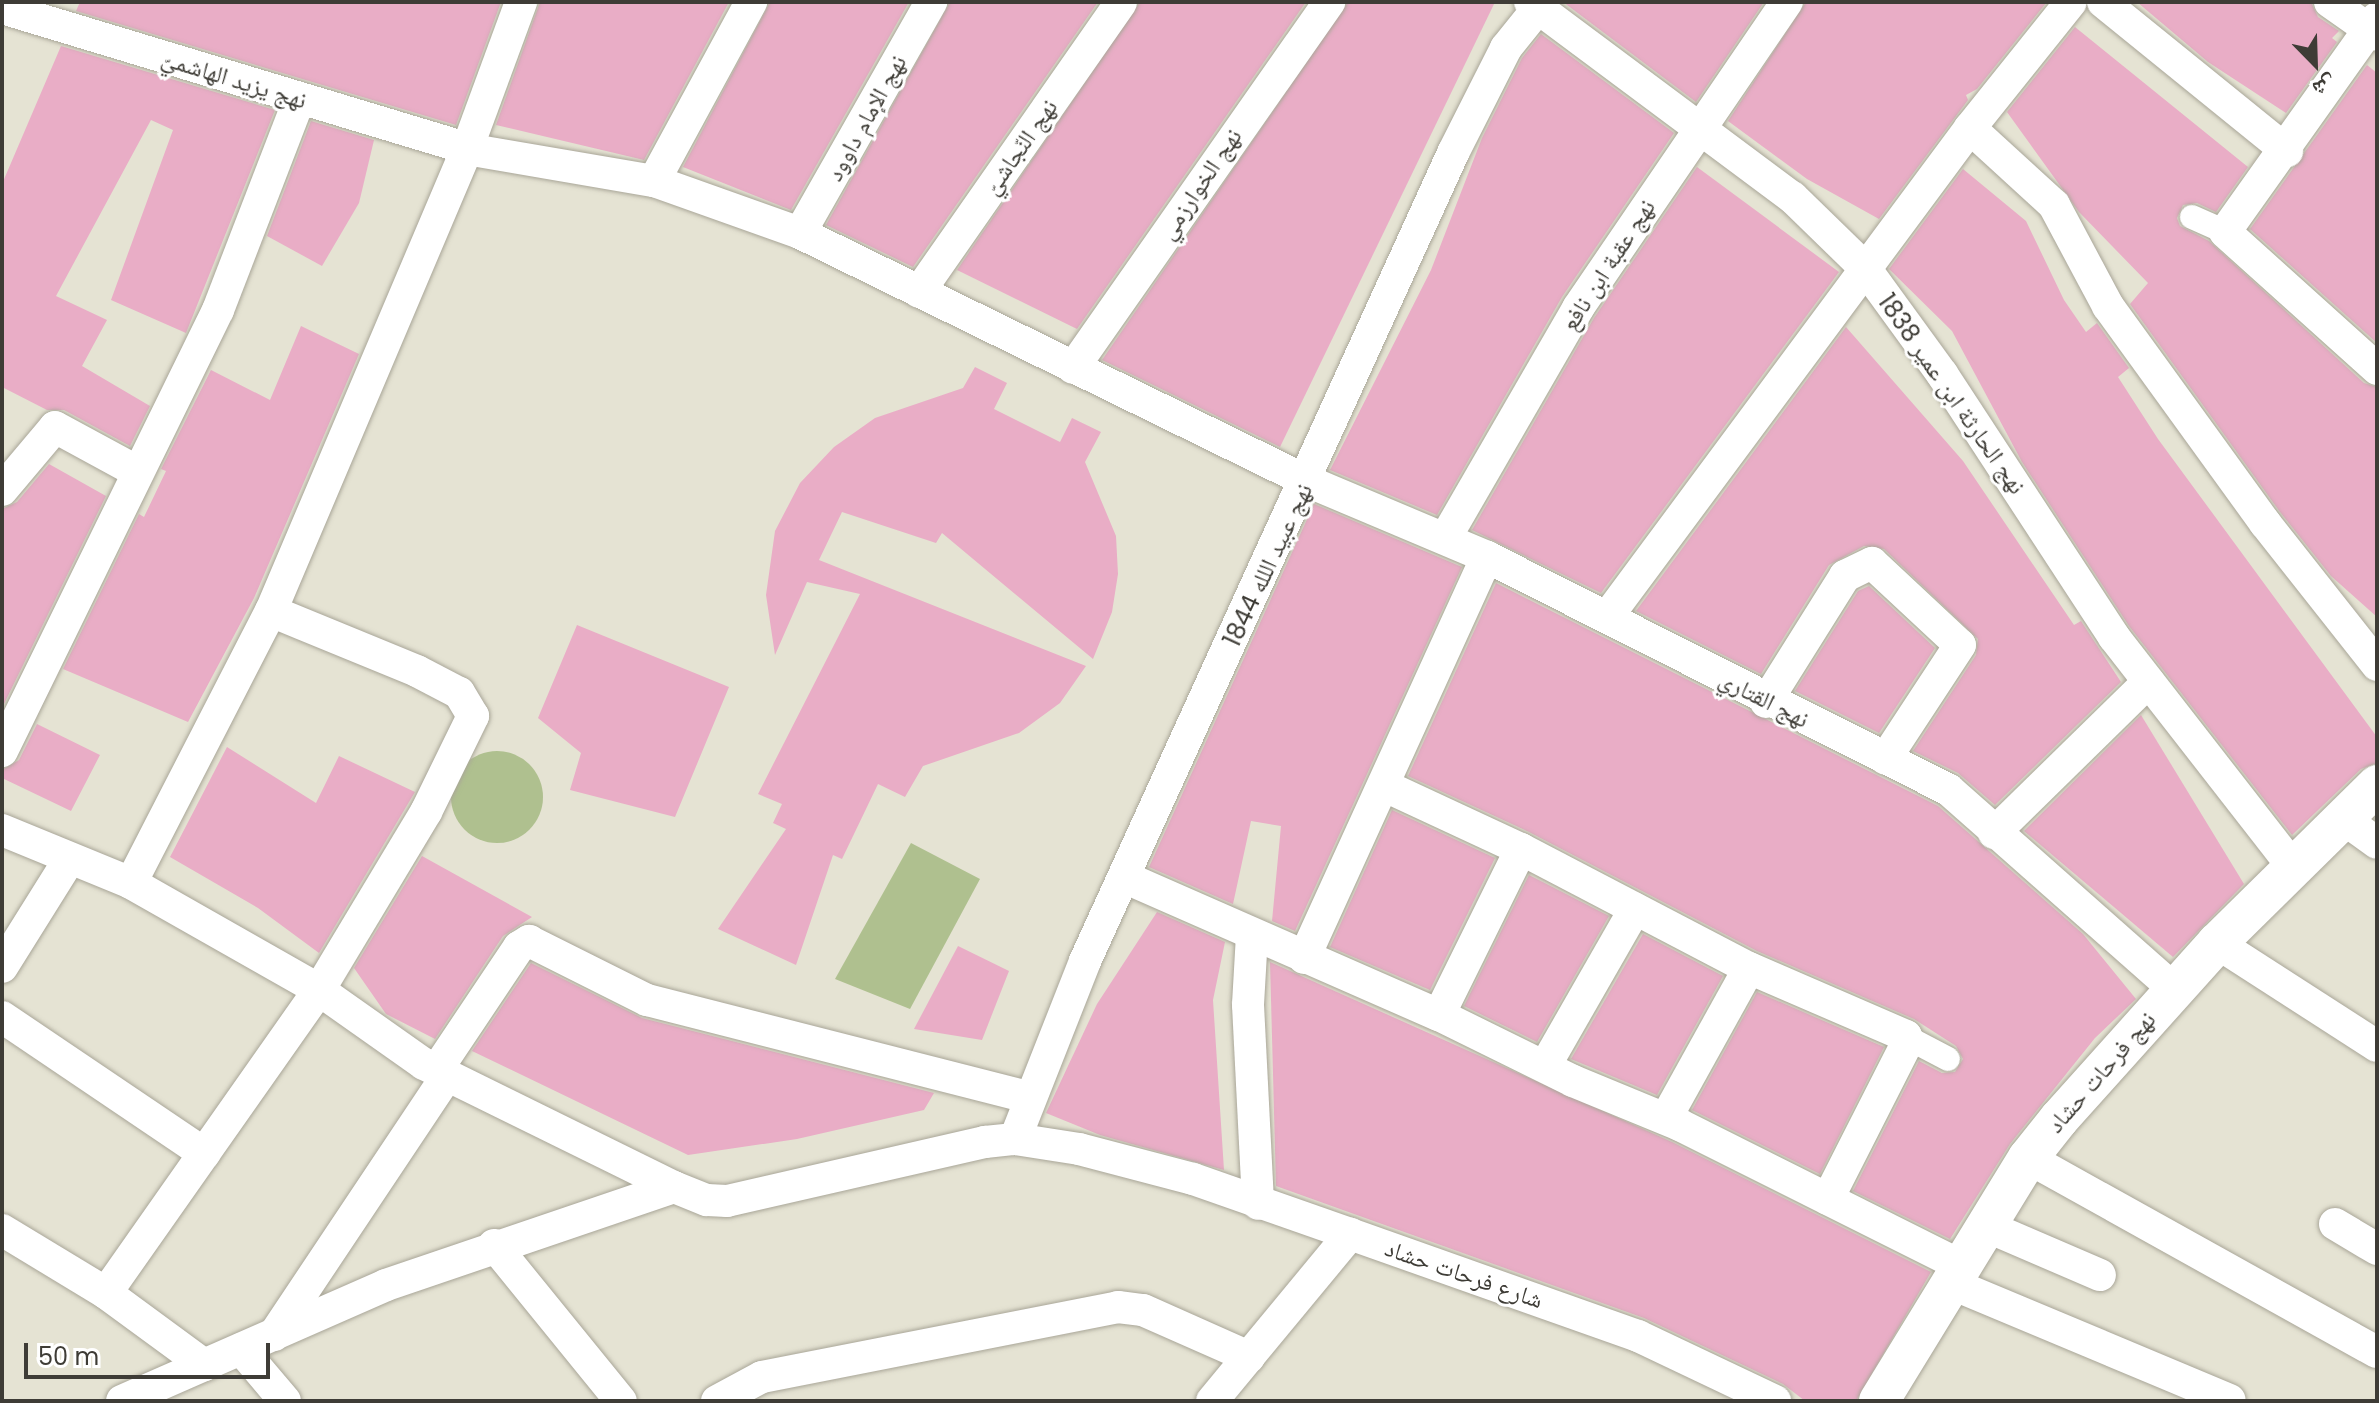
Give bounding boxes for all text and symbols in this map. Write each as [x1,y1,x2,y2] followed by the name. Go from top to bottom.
[2275,24,2355,104] north arrow
[158,43,310,115] street label: نهج يزيد الهاشميّ
[820,50,912,186] street label: نهج الإمام داوود
[2308,68,2341,105] text: ش
[977,94,1063,200] street label: نهج النّجاشيّ
[1152,123,1248,245] street label: نهج الخوارزمي
[1555,194,1661,336] street label: نهج عقبة ابن نافع
[1872,289,2032,499] street label: نهج الحارثة ابن عمير 1838
[1218,479,1318,651] street label: نهج عبيد اللله 1844
[1714,664,1814,734] street label: نهج القتاري
[2040,1005,2162,1139] street label: نهج فرحات حشاد
[1381,1233,1547,1315] street label: شارع فرحات حشاد
[28,1327,274,1377] scale bar
[38,1340,99,1373] text: 50 m

